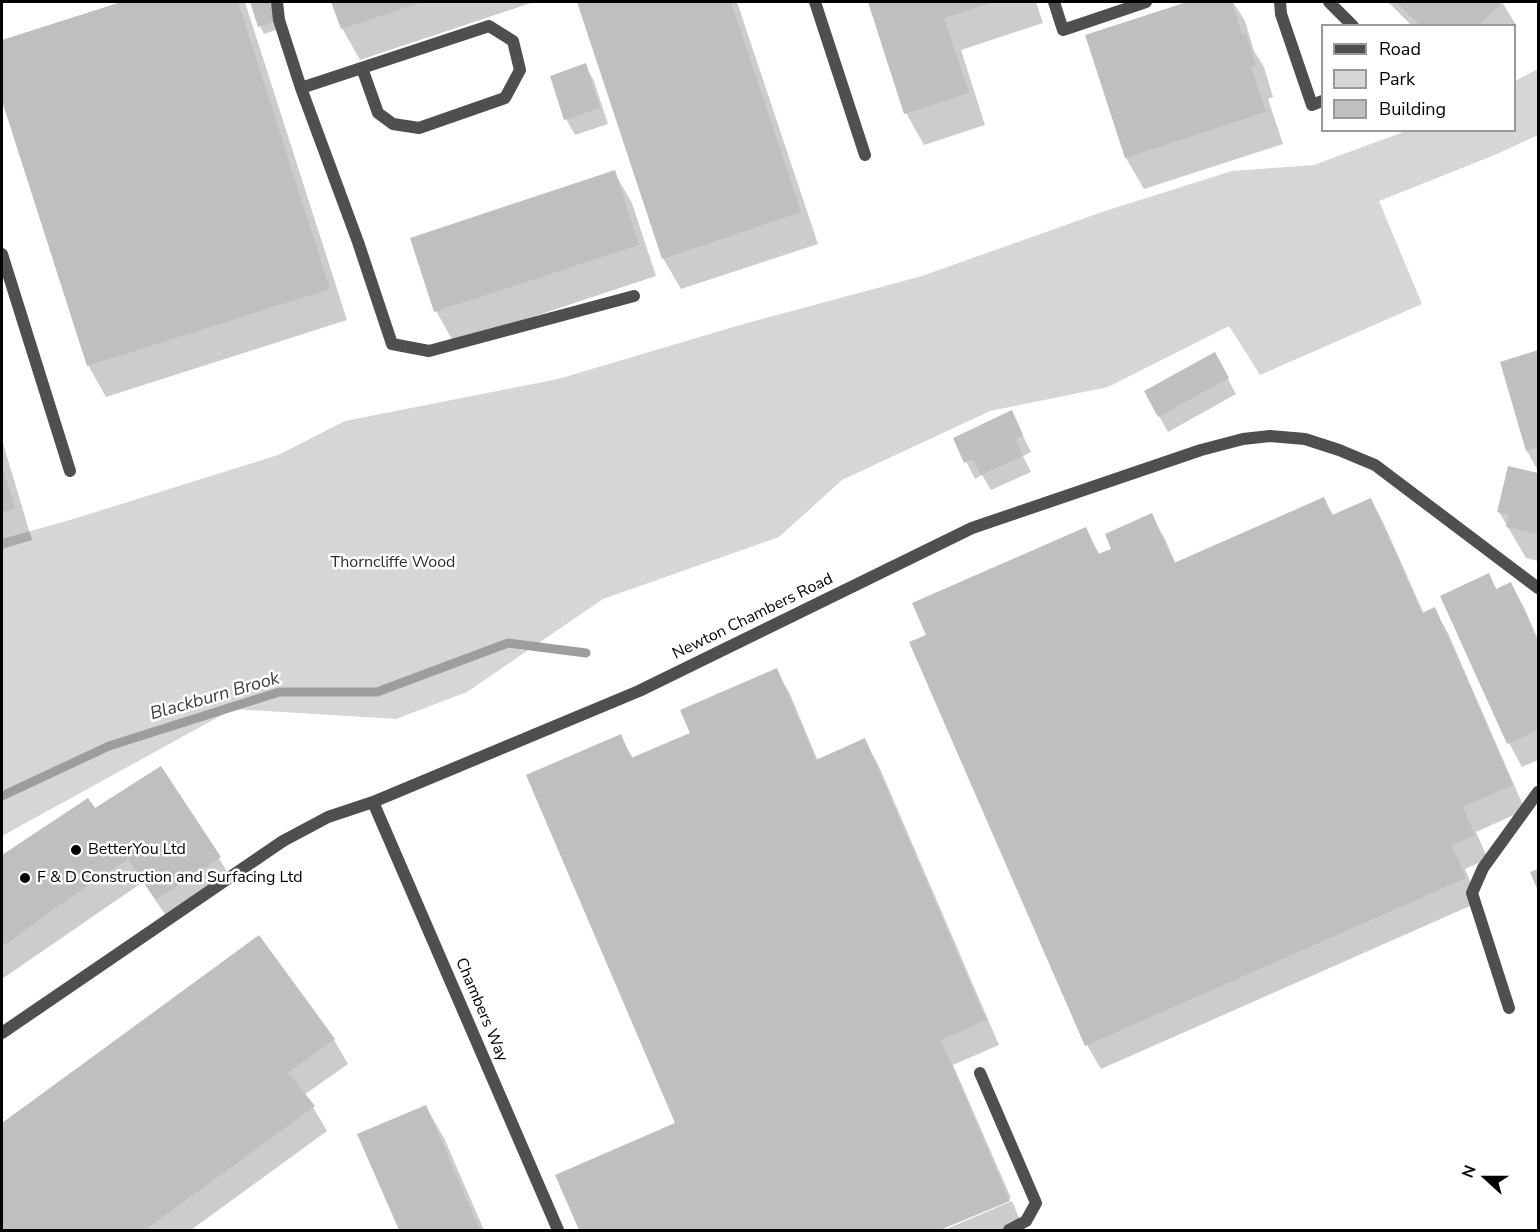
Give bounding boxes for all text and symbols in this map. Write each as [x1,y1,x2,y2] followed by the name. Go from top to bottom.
[1321,24,1516,132] legend
[1379,37,1421,61] text: Road
[1379,67,1415,91] text: Park
[1379,97,1446,121] text: Building
[331,553,455,573] park label: Thorncliffe Wood
[670,570,836,664] street label: Newton Chambers Road
[148,668,282,726] water label: Blackburn Brook
[88,840,186,860] place label: BetterYou Ltd
[69,843,83,857] marker: BetterYou Ltd
[37,868,303,888] place label: F & D Construction and Surfacing Ltd
[18,871,32,885] marker: F & D Construction and Surfacing Ltd
[451,955,511,1065] street label: Chambers Way
[1456,1148,1516,1208] north arrow
[1457,1162,1482,1181] text: N

